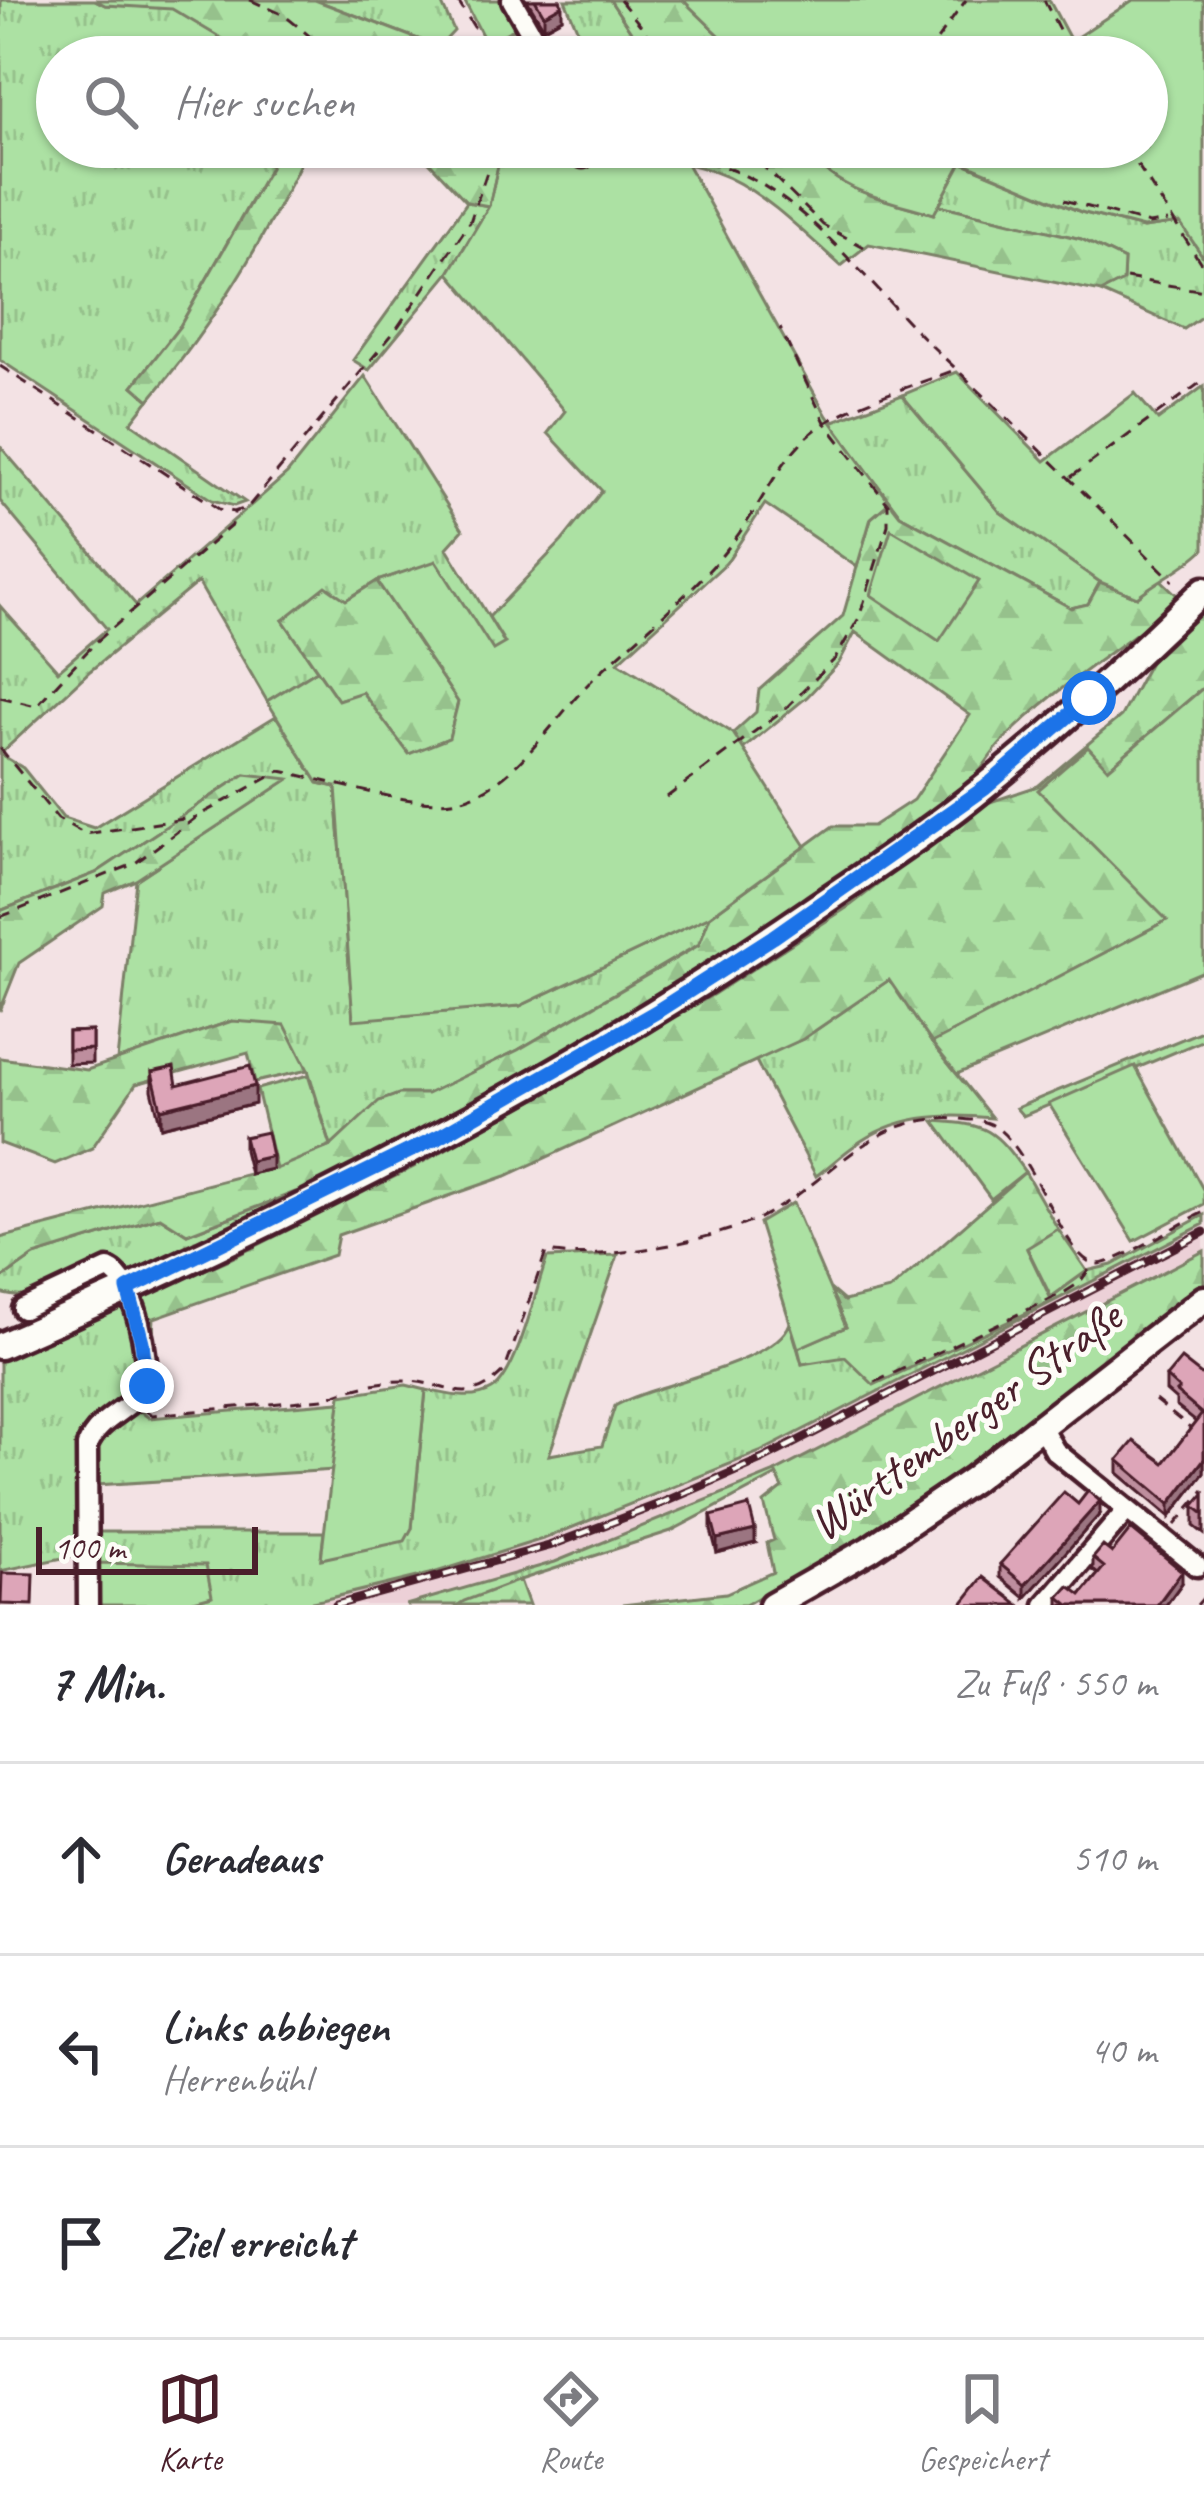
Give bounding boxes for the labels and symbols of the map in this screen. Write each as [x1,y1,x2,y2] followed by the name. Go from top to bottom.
[1062,671,1116,725] route start
[797,1285,1135,1553] street label: Württemberger Straße
[120,1359,174,1413] route end
[36,1521,258,1574] scale bar

